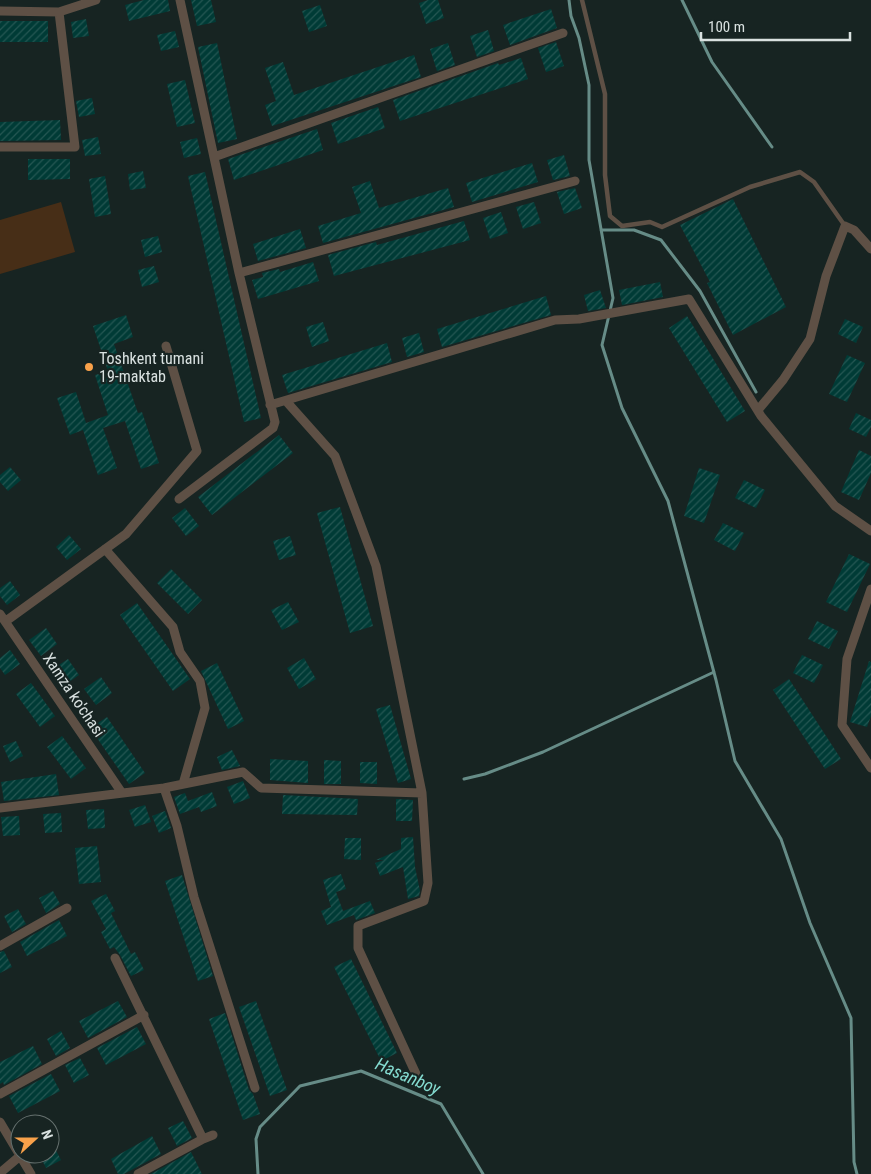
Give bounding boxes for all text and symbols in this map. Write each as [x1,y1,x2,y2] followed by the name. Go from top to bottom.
[701,10,850,42] scale bar
[708,18,745,36] text: 100 m
[99,349,204,386] place label: Toshkent tumani 19-maktab
[83,361,95,373] marker: Toshkent tumani 19-maktab
[39,649,109,741] street label: Xamza ko'chasi
[372,1053,444,1099] water label: Hasanboy
[10,1114,60,1164] north arrow
[38,1127,56,1141] text: N

